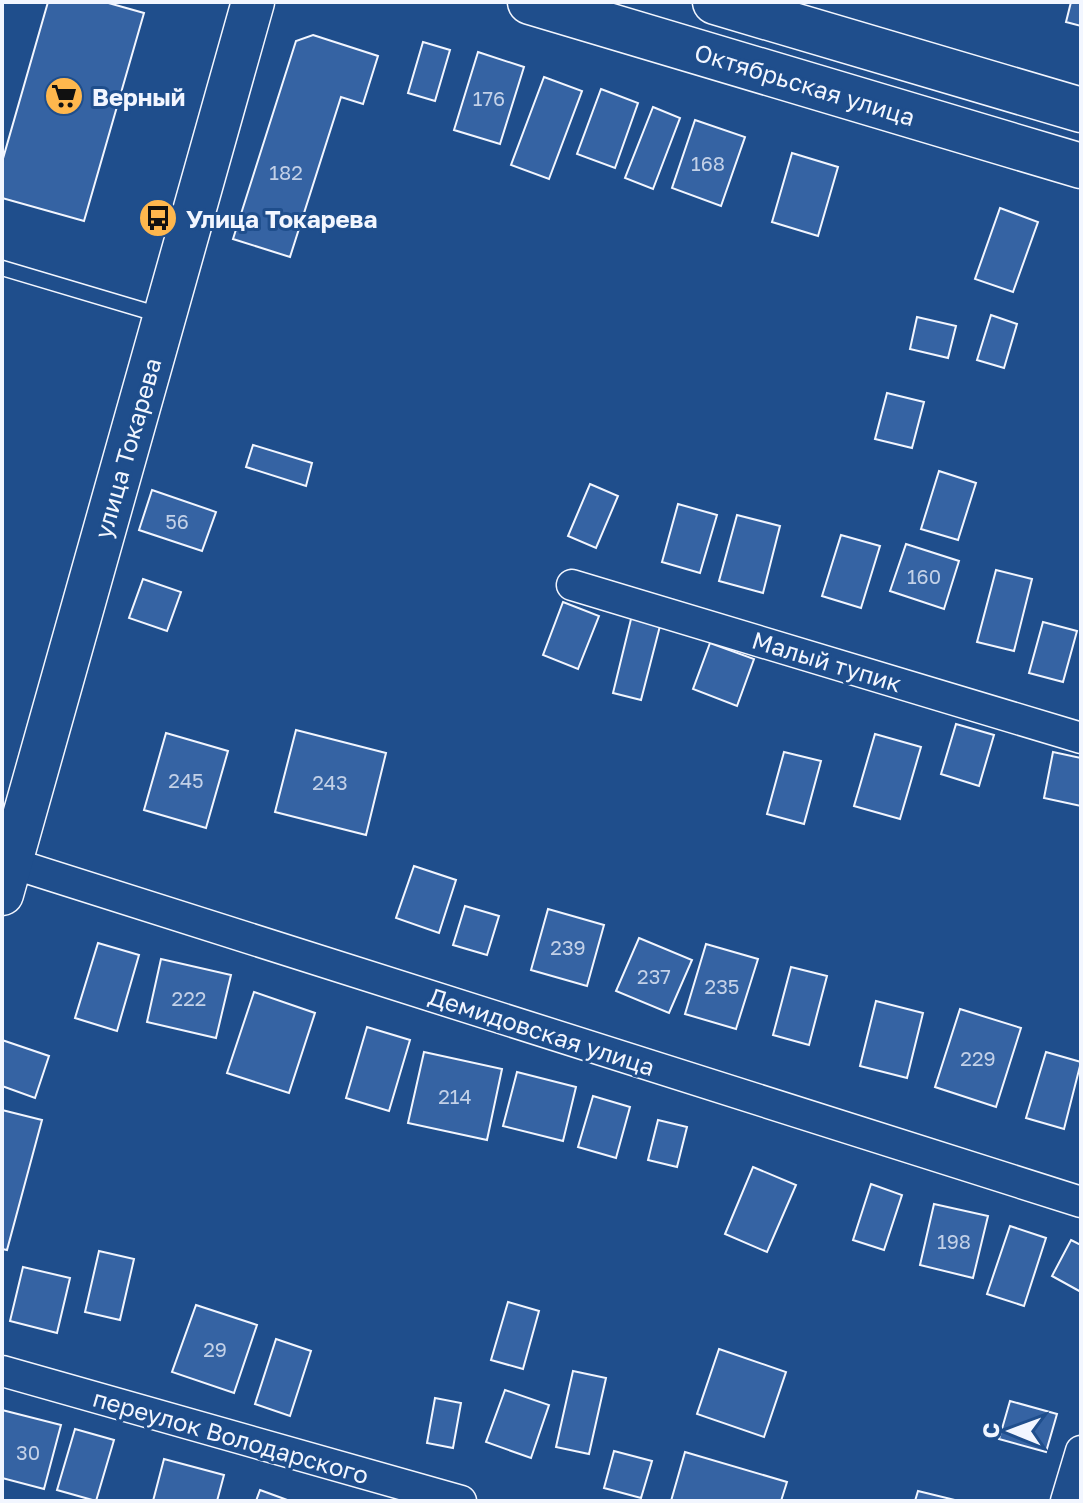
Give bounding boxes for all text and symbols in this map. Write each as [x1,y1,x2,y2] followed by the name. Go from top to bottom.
[691,37,919,131] street label: Октябрьская улица
[43,75,85,117] supermarket icon: Верный
[92,82,185,111] place label: Верный
[473,86,505,110] house number: 176
[691,151,725,175] house number: 168
[269,160,303,184] house number: 182
[137,197,179,239] bus stop icon: Улица Токарева
[186,204,378,233] place label: Улица Токарева
[87,354,167,542] street label: улица Токарева
[165,509,189,533] house number: 56
[907,564,941,588] house number: 160
[749,624,906,698] street label: Малый тупик
[168,768,204,792] house number: 245
[312,770,348,794] house number: 243
[550,935,586,959] house number: 239
[637,964,671,988] house number: 237
[705,974,739,998] house number: 235
[425,981,659,1081] street label: Демидовская улица
[172,986,206,1010] house number: 222
[960,1046,996,1070] house number: 229
[438,1084,472,1108] house number: 214
[937,1229,971,1253] house number: 198
[203,1337,227,1361] house number: 29
[90,1383,372,1489] street label: переулок Володарского
[971,1391,1051,1471] north arrow
[977,1423,1004,1439] text: С
[16,1440,40,1464] house number: 30

